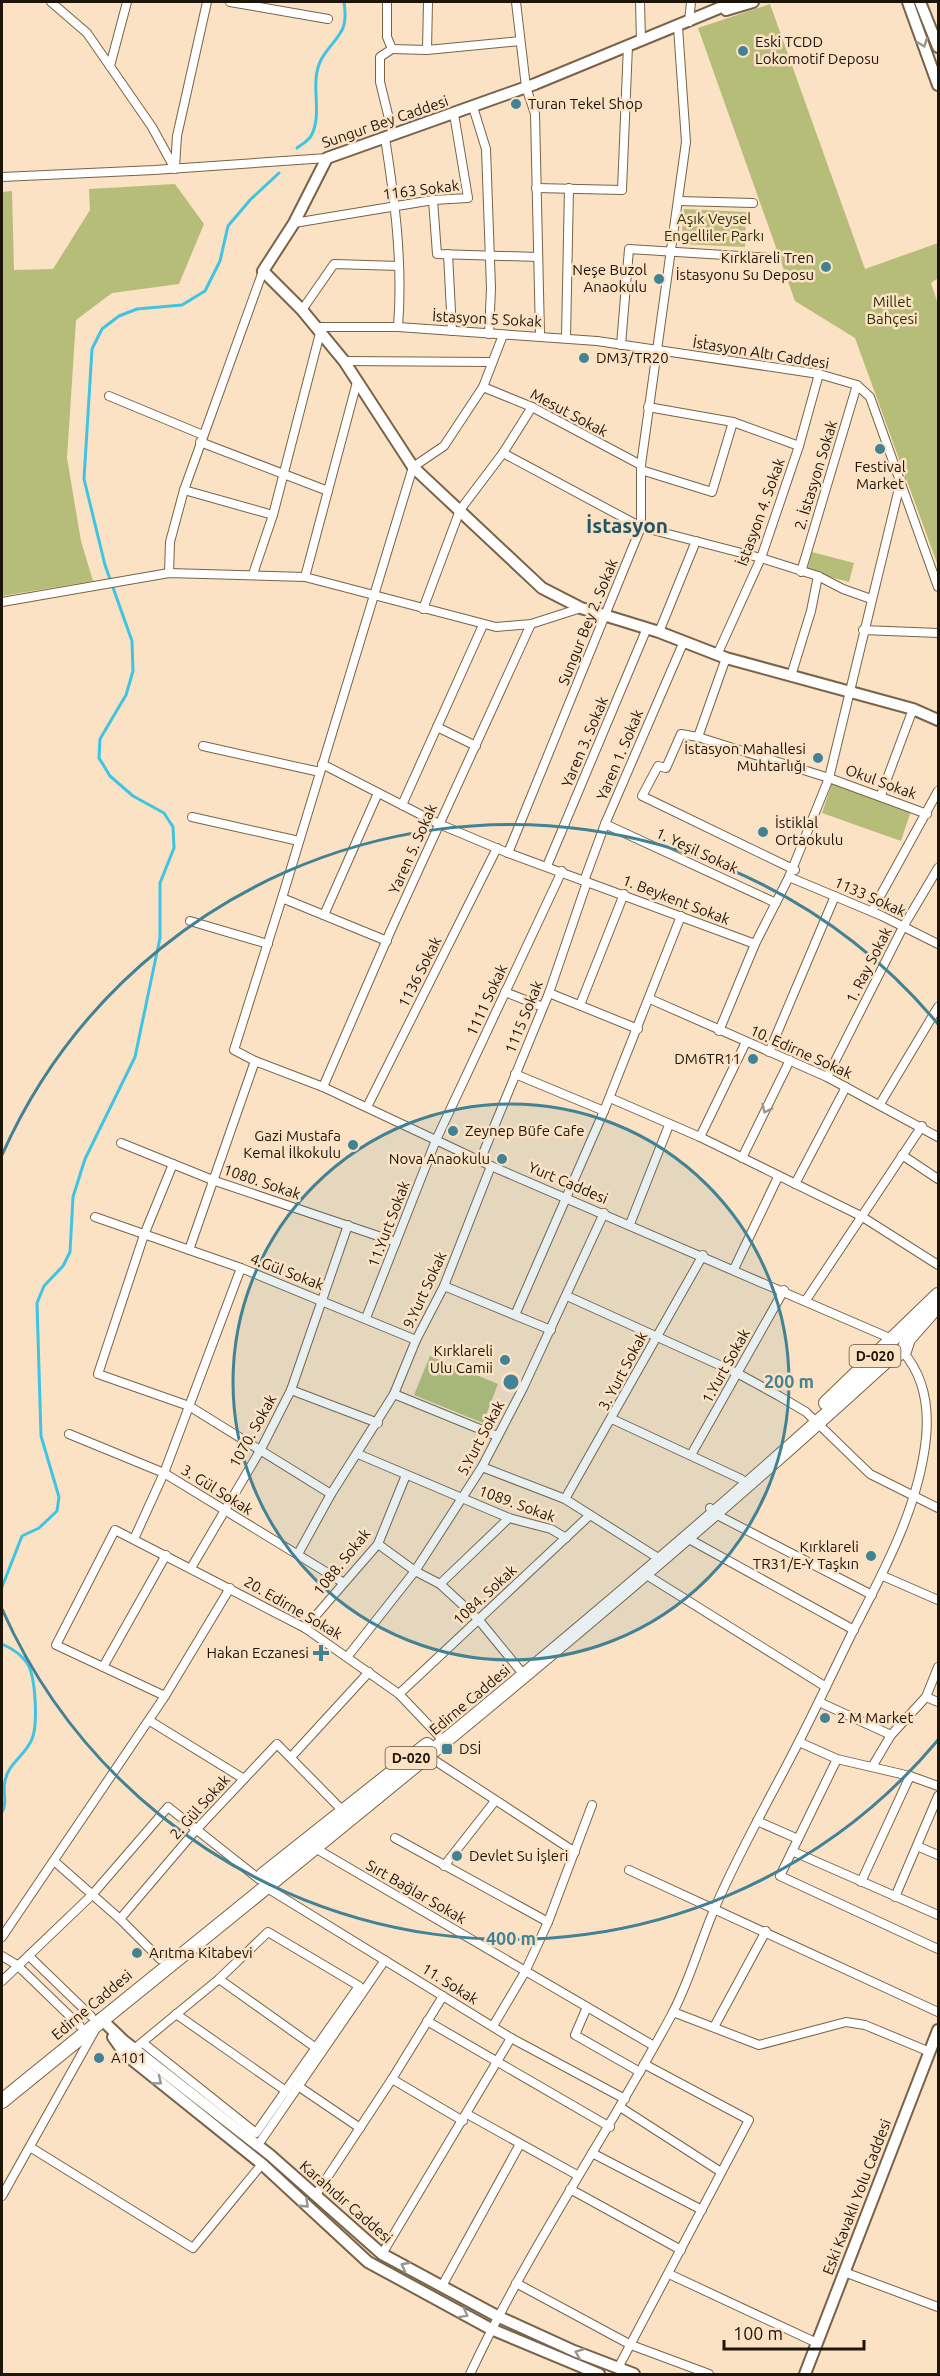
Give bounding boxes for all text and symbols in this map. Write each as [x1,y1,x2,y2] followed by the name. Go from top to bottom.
[755,33,879,67] place label: Eski TCDD Lokomotif Deposu
[916,37,928,48] one-way arrow
[736,44,750,58] marker: Eski TCDD Lokomotif Deposu
[319,92,450,151] street label: Sungur Bey Caddesi
[528,95,643,112] place label: Turan Tekel Shop
[509,97,523,111] marker: Turan Tekel Shop
[382,176,460,203] street label: 1163 Sokak
[664,210,764,244] park label: Aşık Veysel Engelliler Parkı
[676,249,814,283] place label: Kırklareli Tren İstasyonu Su Deposu
[819,260,833,274] marker: Kırklareli Tren İstasyonu Su Deposu
[572,261,647,295] place label: Neşe Buzol Anaokulu
[652,272,666,286] marker: Neşe Buzol Anaokulu
[866,293,918,327] park label: Millet Bahçesi
[432,307,543,330] street label: İstasyon 5 Sokak
[692,333,831,372] street label: İstasyon Altı Caddesi
[596,349,669,366] place label: DM3/TR20
[577,351,591,365] marker: DM3/TR20
[528,385,611,440] street label: Mesut Sokak
[791,418,840,532] street label: 2. İstasyon Sokak
[873,442,887,456] marker: Festival Market
[733,455,788,568] street label: İstasyon 4. Sokak
[854,458,906,492] place label: Festival Market
[586,513,668,537] district label: İstasyon
[554,556,621,688] street label: Sungur Bey 2. Sokak
[558,694,611,790] street label: Yaren 3. Sokak
[593,707,646,803] street label: Yaren 1. Sokak
[684,740,806,774] place label: İstasyon Mahallesi Muhtarlığı
[811,751,825,765] marker: İstasyon Mahallesi Muhtarlığı
[843,761,920,802] street label: Okul Sokak
[385,801,440,897] street label: Yaren 5. Sokak
[775,814,843,848] place label: İstiklal Ortaokulu
[653,824,741,877] street label: 1. Yeşil Sokak
[756,825,770,839] marker: İstiklal Ortaokulu
[620,871,733,928] street label: 1. Beykent Sokak
[832,873,909,920] street label: 1133 Sokak
[842,924,895,1005] street label: 1. Ray Sokak
[395,933,445,1010] street label: 1136 Sokak
[463,961,511,1038] street label: 1111 Sokak
[501,978,546,1056] street label: 1115 Sokak
[747,1021,855,1082] street label: 10. Edirne Sokak
[674,1050,741,1067] place label: DM6TR11
[746,1052,760,1066] marker: DM6TR11
[761,1103,773,1114] one-way arrow
[465,1122,584,1139] place label: Zeynep Büfe Cafe
[446,1124,460,1138] marker: Zeynep Büfe Cafe
[243,1127,341,1161] place label: Gazi Mustafa Kemal İlkokulu
[346,1138,360,1152] marker: Gazi Mustafa Kemal İlkokulu
[389,1150,490,1167] place label: Nova Anaokulu
[495,1152,509,1166] marker: Nova Anaokulu
[526,1158,611,1207] street label: Yurt Caddesi
[221,1160,303,1203] street label: 1080. Sokak
[364,1178,413,1269] street label: 11.Yurt Sokak
[399,1248,450,1331] street label: 9.Yurt Sokak
[248,1250,327,1293] street label: 4.Gül Sokak
[698,1325,753,1406] street label: 1.Yurt Sokak
[595,1328,651,1413] street label: 3. Yurt Sokak
[430,1342,493,1376] place label: Kırklareli Ulu Camii
[850,1345,900,1367] road number: D-020
[498,1353,512,1367] marker: Kırklareli Ulu Camii
[764,1371,814,1391] text: 200 m
[501,1372,521,1392] centre of rings
[226,1391,280,1470] street label: 1070. Sokak
[454,1397,508,1478] street label: 5.Yurt Sokak
[178,1461,256,1518] street label: 3. Gül Sokak
[476,1482,558,1525] street label: 1089. Sokak
[310,1525,374,1598] street label: 1088. Sokak
[753,1538,859,1572] place label: Kırklareli TR31/E-Y Taşkın
[864,1549,878,1563] marker: Kırklareli TR31/E-Y Taşkın
[449,1561,520,1628] street label: 1084. Sokak
[241,1573,346,1643] street label: 20. Edirne Sokak
[207,1644,309,1661] place label: Hakan Eczanesi
[314,1646,328,1660] marker: Hakan Eczanesi
[426,1661,513,1738] street label: Edirne Caddesi
[837,1709,913,1726] place label: 2 M Market
[818,1711,832,1725] marker: 2 M Market
[459,1740,481,1757] place label: DSİ
[440,1742,454,1756] marker: DSİ
[386,1747,436,1769] road number: D-020
[166,1771,233,1842] street label: 2. Gül Sokak
[469,1847,568,1864] place label: Devlet Su İşleri
[450,1849,464,1863] marker: Devlet Su İşleri
[363,1856,470,1927] street label: Sırt Bağlar Sokak
[486,1928,536,1948] text: 400 m
[149,1944,253,1961] place label: Arıtma Kitabevi
[130,1946,144,1960] marker: Arıtma Kitabevi
[419,1960,482,2008] street label: 11. Sokak
[48,1966,135,2043] street label: Edirne Caddesi
[111,2049,146,2066] place label: A101
[92,2051,106,2065] marker: A101
[151,2074,162,2085] one-way arrow
[819,2116,894,2277] street label: Eski Kavaklı Yolu Caddesi
[297,2157,396,2246] street label: Karahıdır Caddesi
[298,2197,309,2208] one-way arrow
[400,2262,411,2273] one-way arrow
[457,2307,468,2318] one-way arrow
[724,2313,864,2351] scale bar
[733,2323,783,2343] text: 100 m
[574,2348,585,2360] one-way arrow

